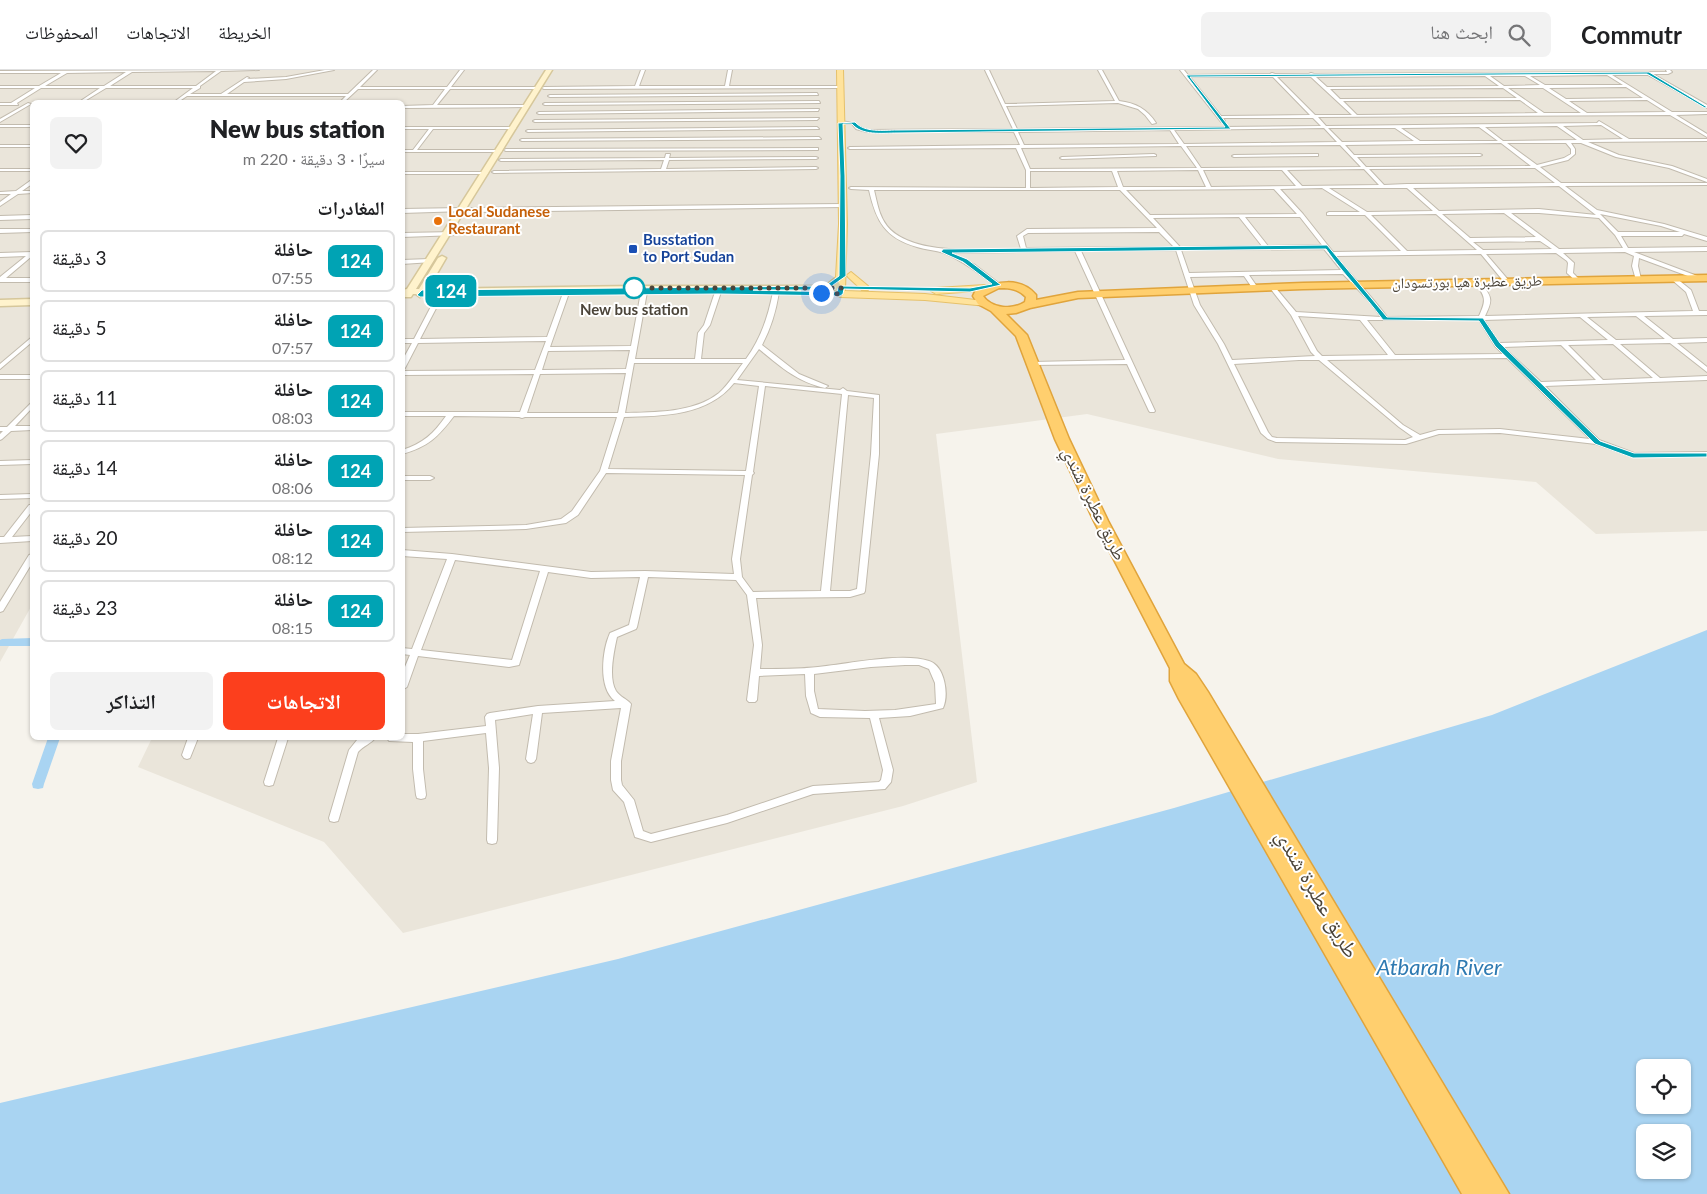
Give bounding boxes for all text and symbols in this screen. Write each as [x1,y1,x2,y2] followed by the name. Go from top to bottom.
[1201,12,1551,57] search box
[1430,20,1493,43] text: ابحث هنا
[1581,20,1682,49] text: Commutr
[25,21,98,43] text: المحفوظات
[126,21,190,43] text: الاتجاهات
[218,21,271,43] text: الخريطة
[1505,21,1533,49] icon: search
[210,114,385,143] text: New bus station
[50,117,102,169] button: heart
[243,149,385,168] text: سيرًا · 3 دقيقة · 220 m
[318,196,385,219] text: المغادرات
[448,202,550,237] place label: Local Sudanese Restaurant
[432,215,444,227] marker: Local Sudanese Restaurant
[643,230,734,265] place label: Busstation to Port Sudan
[274,237,313,260] text: حافلة
[627,243,639,255] marker: Busstation to Port Sudan
[52,246,107,269] text: 3 دقيقة
[340,250,371,272] text: 124
[272,268,313,287] text: 07:55
[1392,271,1542,293] street label: طريق عطبرة هيا بورتسودان
[422,275,480,307] line badge: 124
[623,277,645,299] marker: New bus station
[435,280,467,302] text: 124
[809,281,834,306] your location
[580,300,688,318] place label: New bus station
[274,307,313,330] text: حافلة
[52,316,107,339] text: 5 دقيقة
[340,320,371,342] text: 124
[272,338,313,357] text: 07:57
[274,377,313,400] text: حافلة
[52,386,118,409] text: 11 دقيقة
[340,390,371,412] text: 124
[272,408,313,427] text: 08:03
[1054,443,1132,566] street label: طريق عطبرة شندي
[274,447,313,470] text: حافلة
[52,456,118,479] text: 14 دقيقة
[340,460,371,482] text: 124
[272,478,313,497] text: 08:06
[274,517,313,540] text: حافلة
[52,526,118,549] text: 20 دقيقة
[340,530,371,552] text: 124
[272,548,313,567] text: 08:12
[274,587,313,610] text: حافلة
[52,596,118,619] text: 23 دقيقة
[340,600,371,622] text: 124
[272,618,313,637] text: 08:15
[50,672,213,730] button: التذاكر
[223,672,385,730] button: الاتجاهات
[1267,825,1365,964] street label: طريق عطبرة شندي
[1376,953,1502,980] water label: Atbarah River
[1636,1059,1691,1179] map controls
[1636,1059,1691,1114] button: locate
[1636,1124,1691,1179] button: layers

